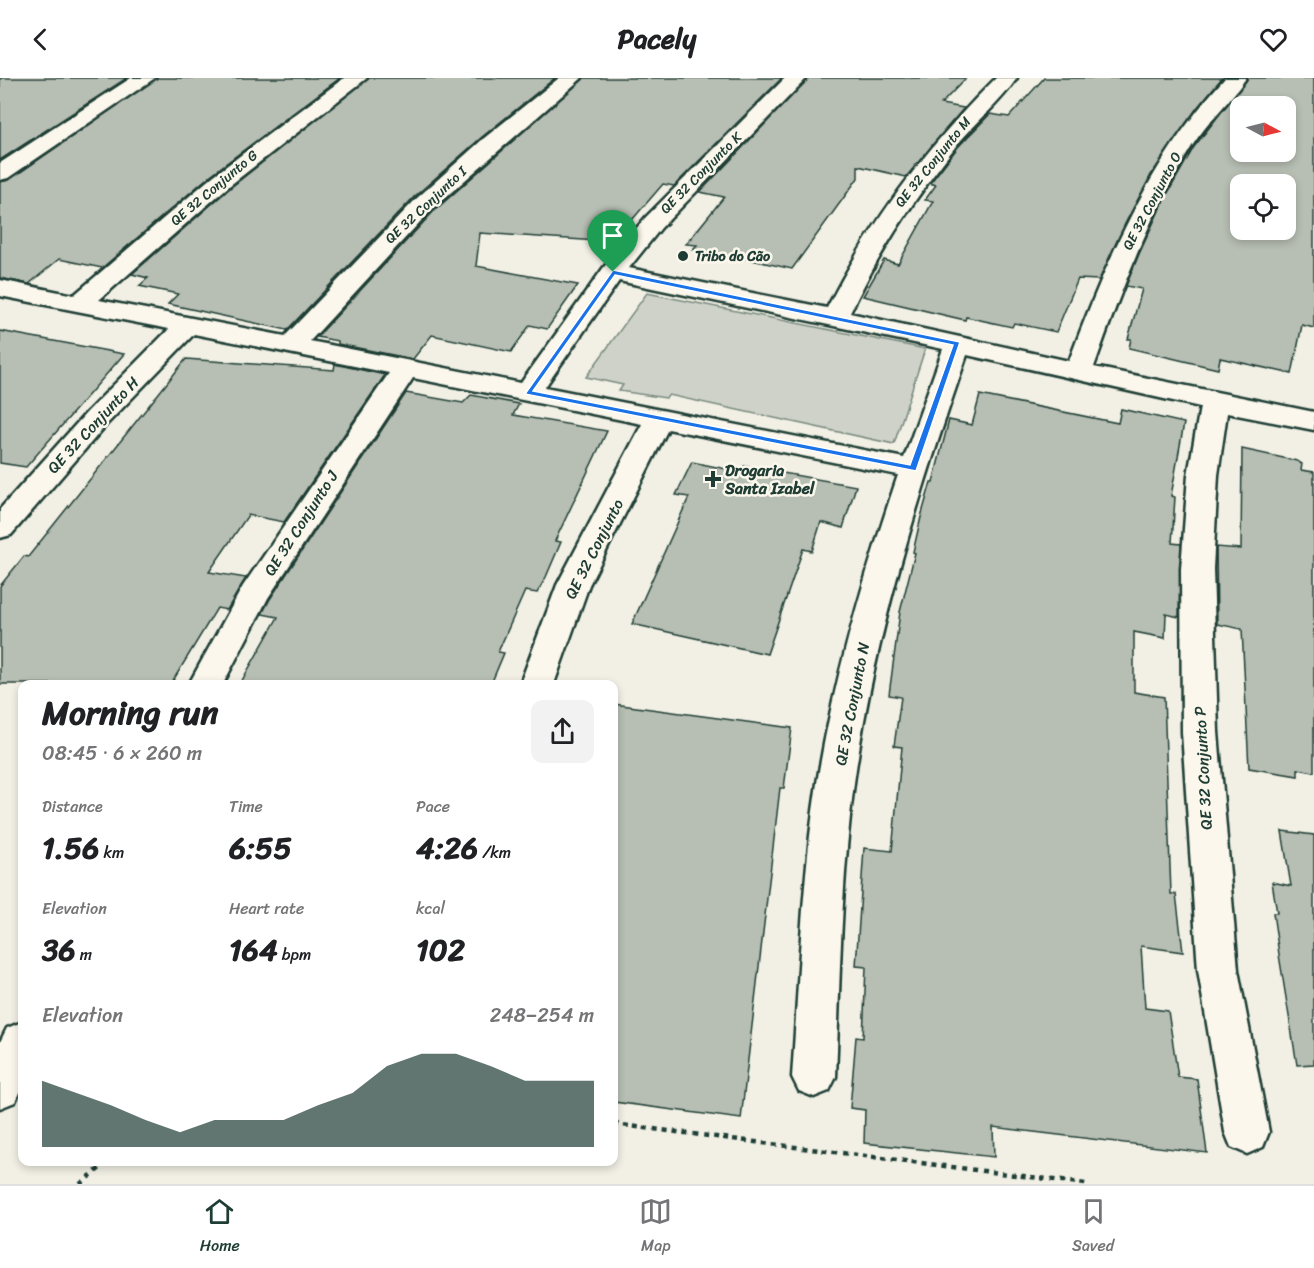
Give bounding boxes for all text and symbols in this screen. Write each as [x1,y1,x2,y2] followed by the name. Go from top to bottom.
[618,15,696,63] text: Pacely
[24,23,57,56] icon: back
[1257,23,1290,56] icon: heart
[1230,96,1296,162] north arrow
[1230,96,1296,240] map controls
[888,111,978,213] street label: QE 32 Conjunto M
[654,125,749,220] street label: QE 32 Conjunto K
[164,143,264,232] street label: QE 32 Conjunto G
[1115,147,1189,255] street label: QE 32 Conjunto O
[379,159,474,250] street label: QE 32 Conjunto I
[1230,174,1296,240] button: locate
[587,210,638,272] pin
[596,219,629,252] icon: arrive
[695,244,771,269] place label: Tribo do Cão
[676,249,690,263] marker: Tribo do Cão
[40,369,147,481] street label: QE 32 Conjunto H
[724,456,816,503] place label: Drogaria Santa Izabel
[256,464,346,582] street label: QE 32 Conjunto J
[706,472,720,486] marker: Drogaria Santa Izabel
[556,493,632,604] street label: QE 32 Conjunto
[826,640,878,768] street label: QE 32 Conjunto N
[42,684,218,742] text: Morning run
[531,700,594,763] button: share
[1185,705,1221,830] street label: QE 32 Conjunto P
[42,736,202,771] text: 08:45 · 6 × 260 m
[42,792,103,821] text: Distance
[229,792,263,821] text: Time
[416,792,450,821] text: Pace
[42,821,99,875] text: 1.56
[229,821,292,875] text: 6:55
[416,821,478,875] text: 4:26
[99,838,124,867] text: km
[478,838,511,867] text: /km
[42,894,107,923] text: Elevation
[229,894,304,923] text: Heart rate
[416,894,445,923] text: kcal
[42,923,76,977] text: 36
[229,923,278,977] text: 164
[416,923,465,977] text: 102
[76,940,92,969] text: m
[278,940,311,969] text: bpm
[42,998,123,1033] text: Elevation
[490,998,594,1033] text: 248–254 m
[200,1195,240,1260] tab: Home
[639,1195,672,1260] tab: Map
[1072,1195,1114,1260] tab: Saved

